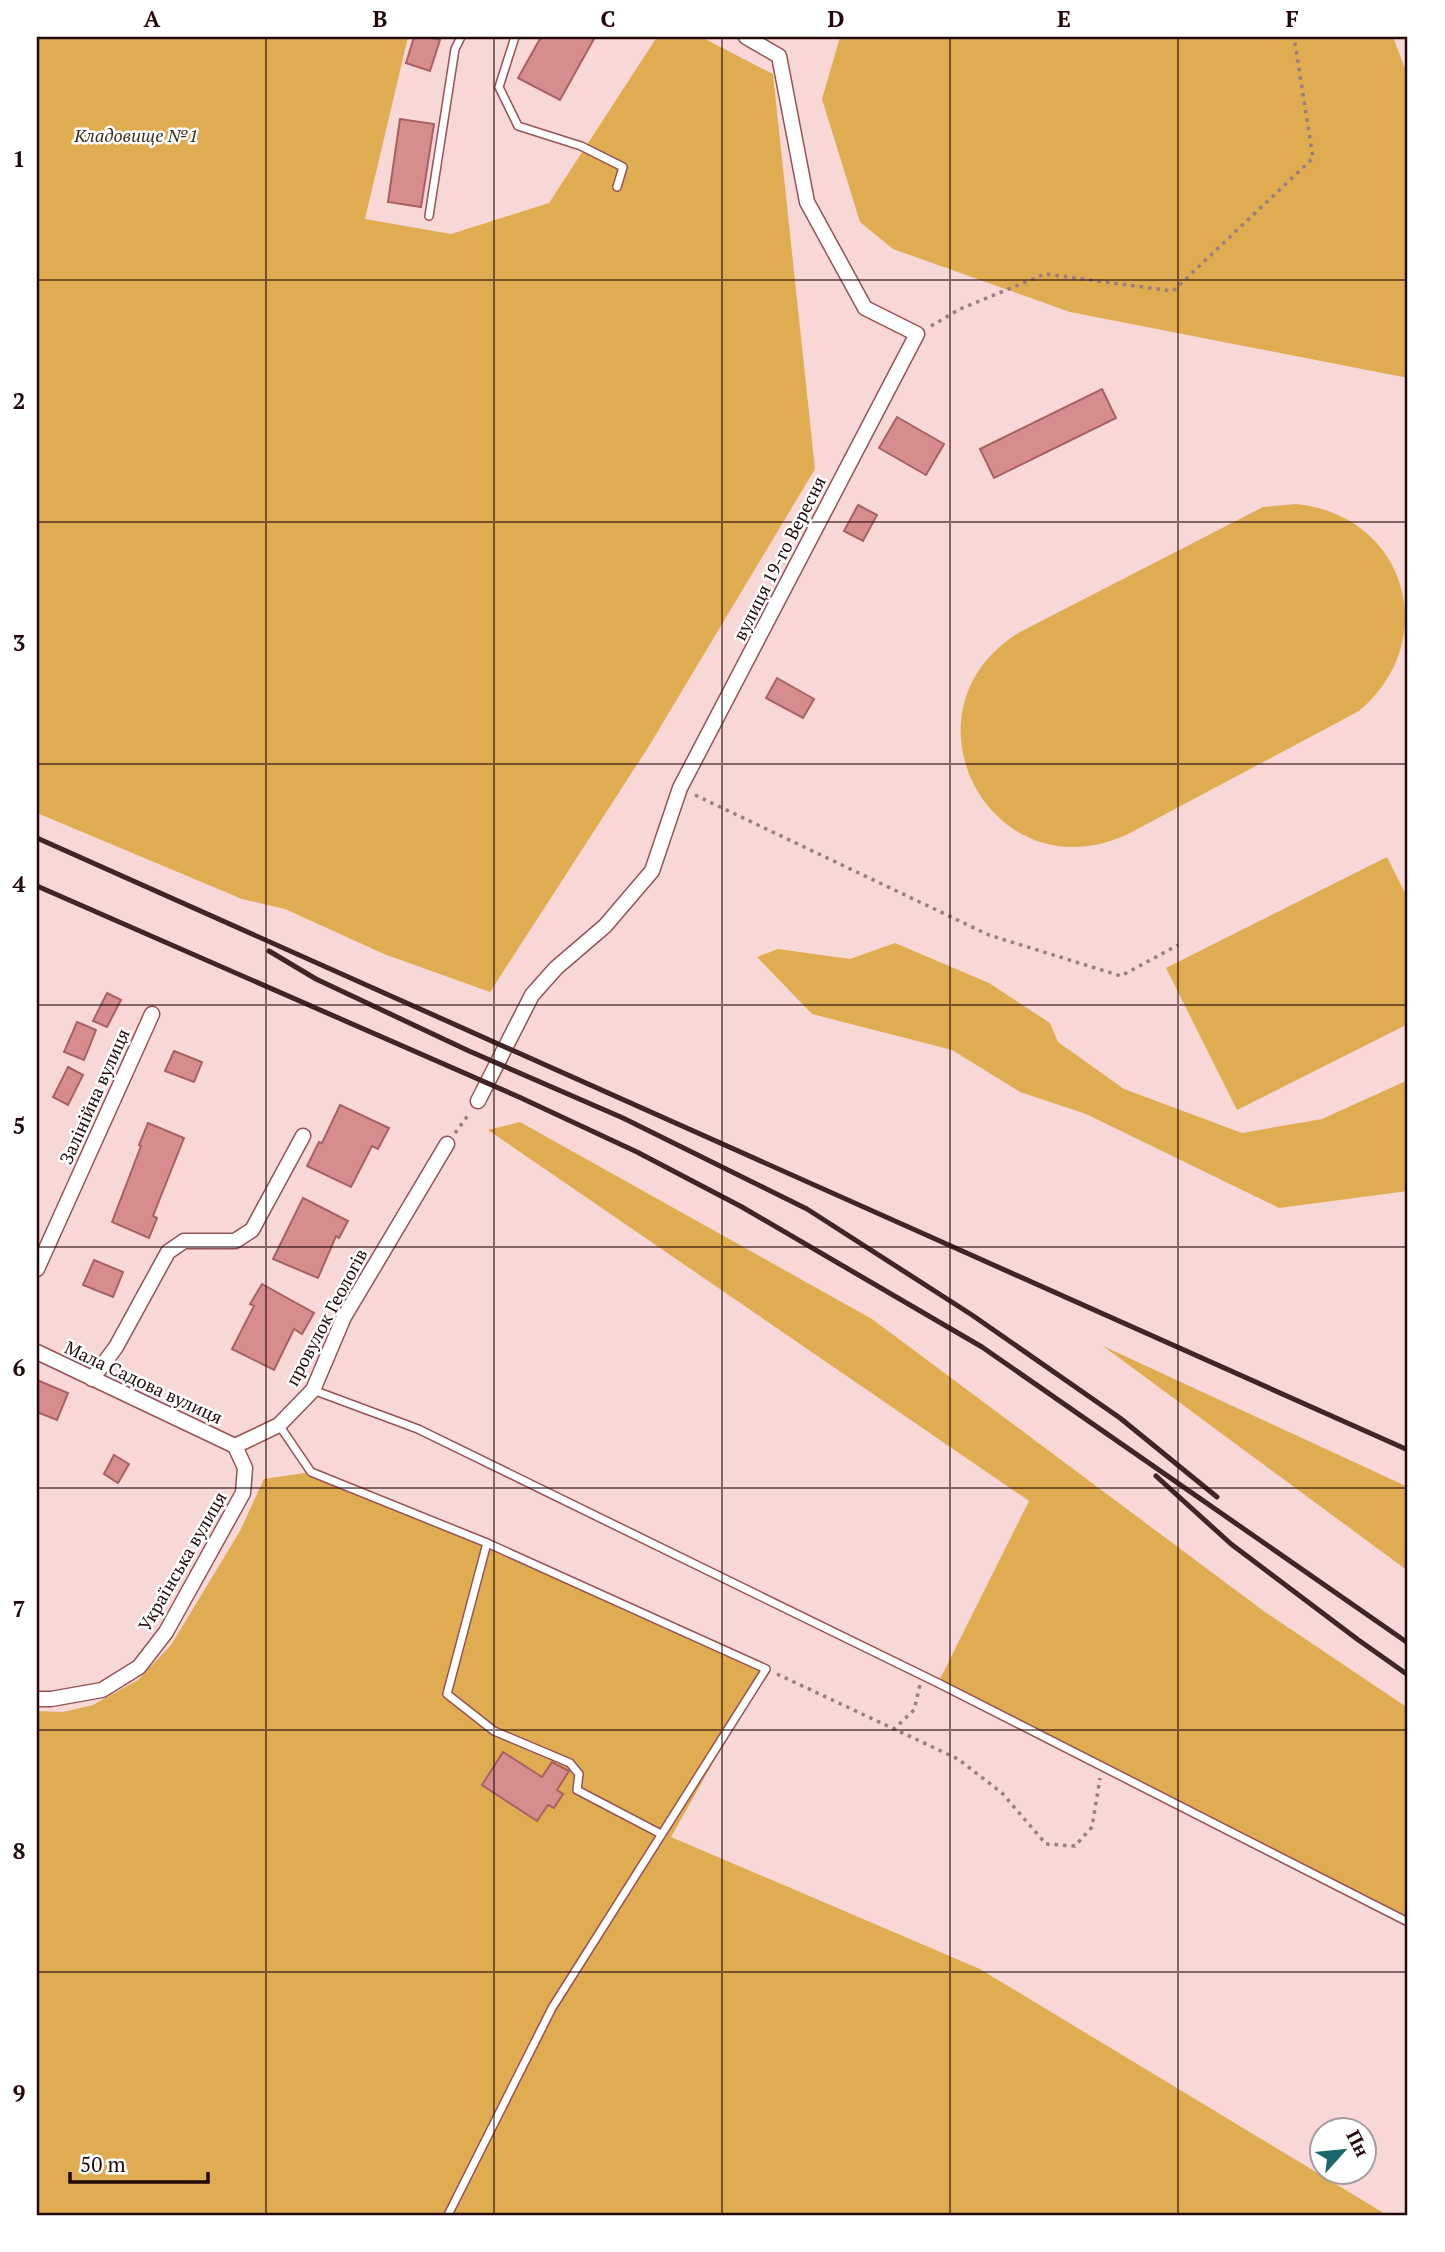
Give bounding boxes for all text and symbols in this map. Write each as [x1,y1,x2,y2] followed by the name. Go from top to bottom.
[144,3,161,34] text: A
[373,3,388,34] text: B
[601,3,616,34] text: C
[828,3,845,34] text: D
[1057,3,1071,34] text: E
[1285,3,1299,34] text: F
[73,123,198,147] park label: Кладовище №1
[13,143,26,174] text: 1
[13,385,26,416] text: 2
[727,472,831,644] street label: вулиця 19-го Вересня
[13,627,26,658] text: 3
[13,868,26,899] text: 4
[53,1025,135,1167] street label: Залінійна вулиця
[13,1110,26,1141] text: 5
[280,1244,372,1390] street label: провулок Геологів
[61,1335,227,1429] street label: Мала Садова вулиця
[13,1352,26,1383] text: 6
[132,1487,232,1635] street label: Українська вулиця
[13,1593,26,1624] text: 7
[13,1835,26,1866] text: 8
[13,2077,26,2108] text: 9
[1308,2116,1378,2186] north arrow
[1341,2125,1376,2161] text: Пн
[70,2140,208,2184] scale bar
[80,2150,126,2178] text: 50 m

